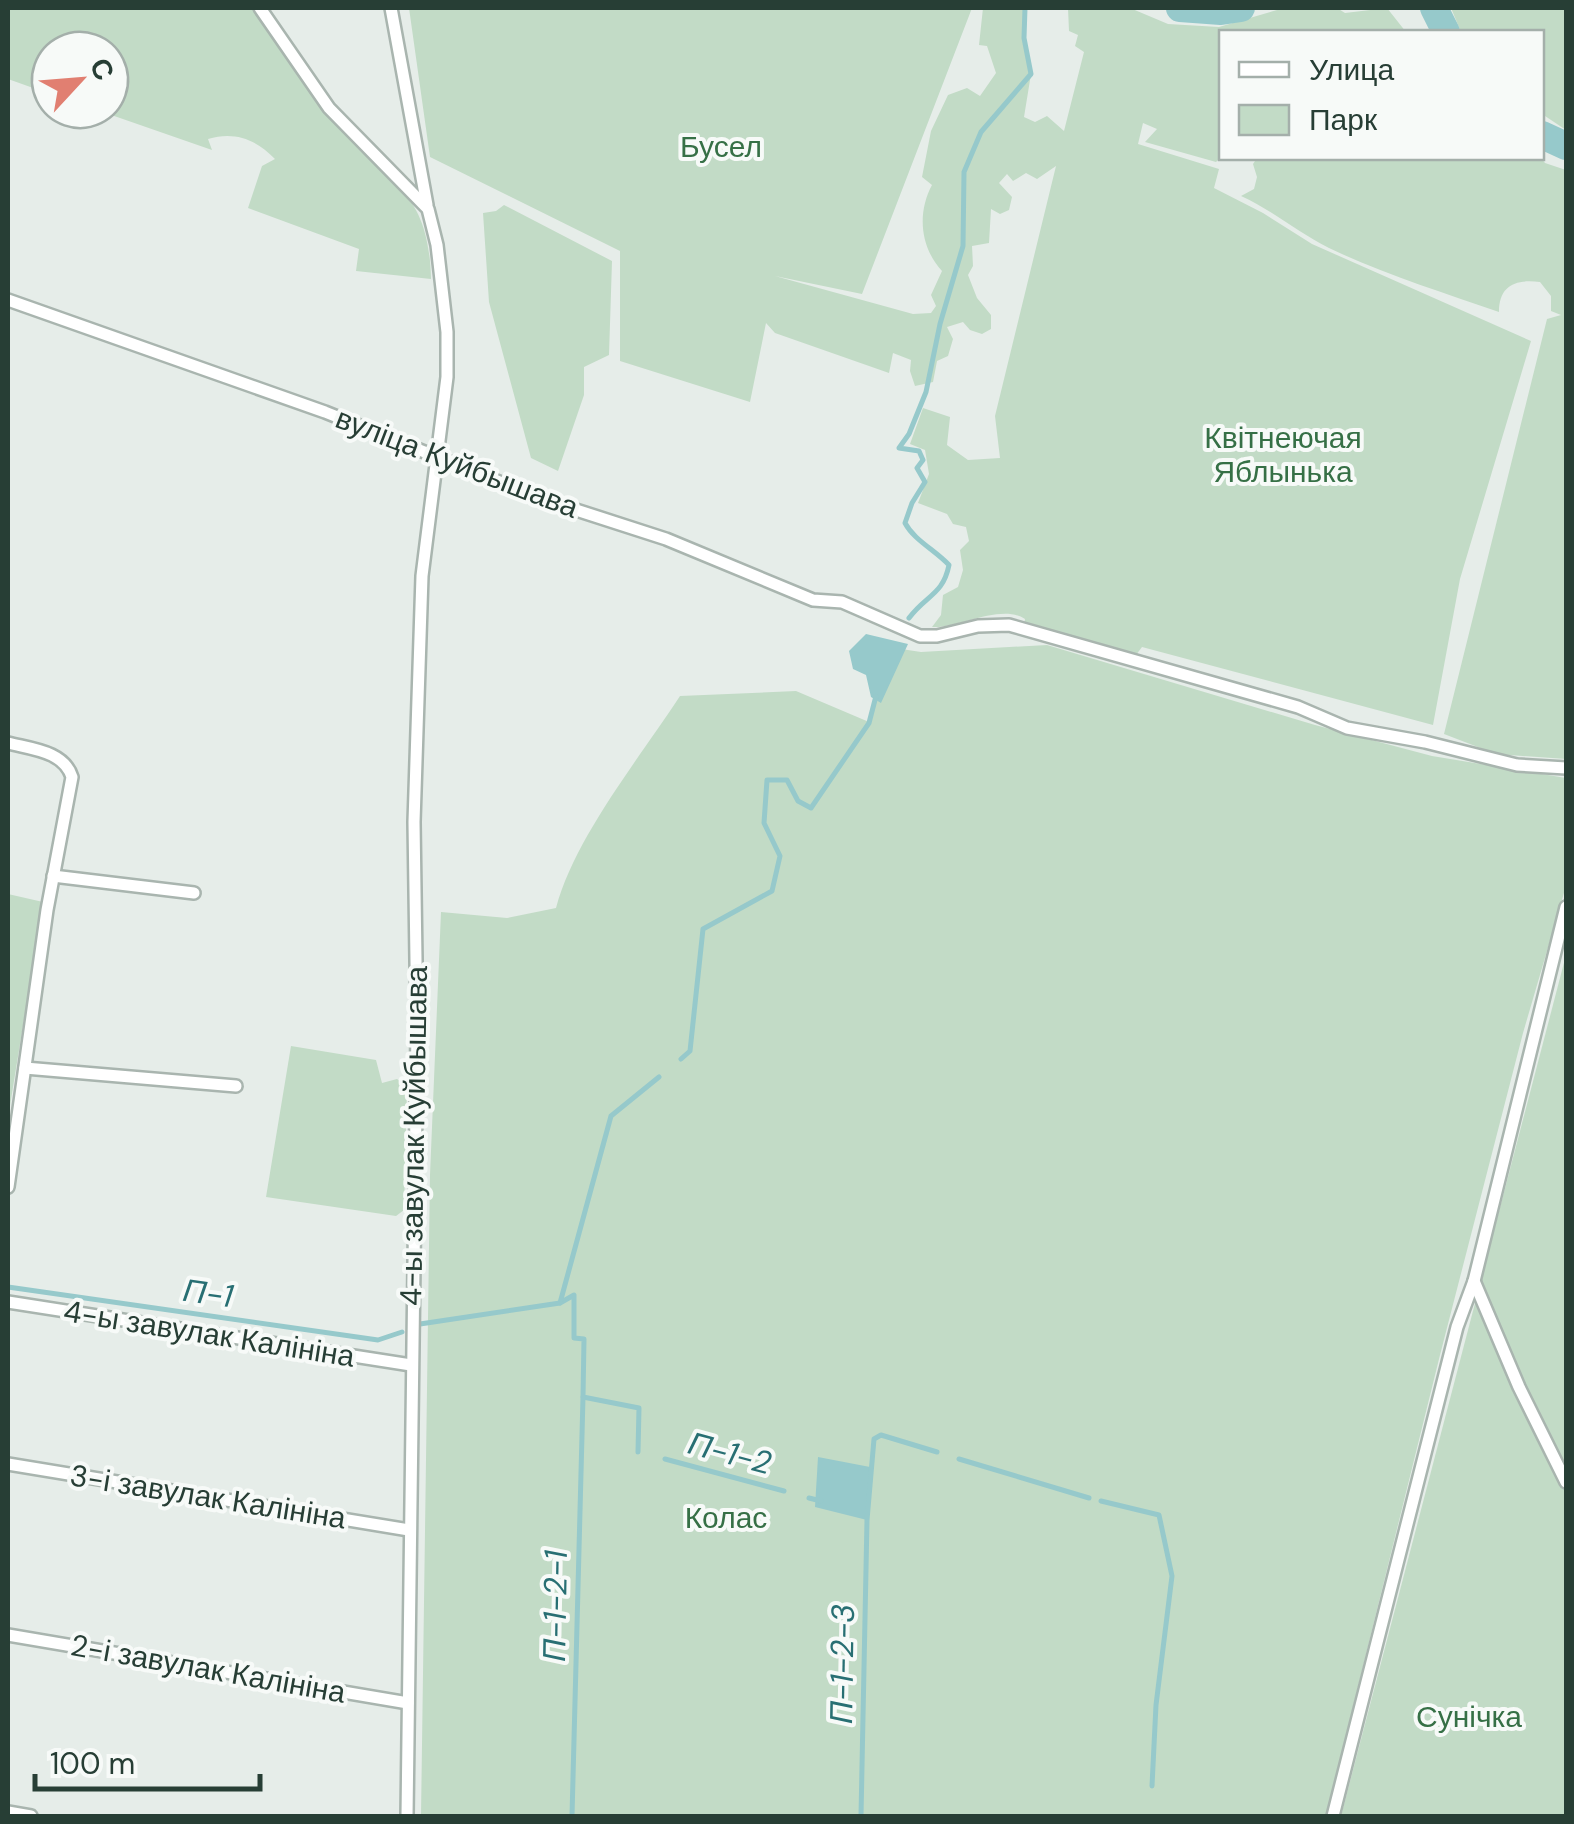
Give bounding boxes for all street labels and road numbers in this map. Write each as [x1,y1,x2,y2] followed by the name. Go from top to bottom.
[330,398,584,527] street label: вуліца Куйбышава
[391,965,436,1306] street label: 4-ы завулак Куйбышава
[61,1291,358,1376] street label: 4-ы завулак Калініна
[67,1455,349,1538] street label: 3-і завулак Калініна
[68,1625,349,1712] street label: 2-і завулак Калініна

